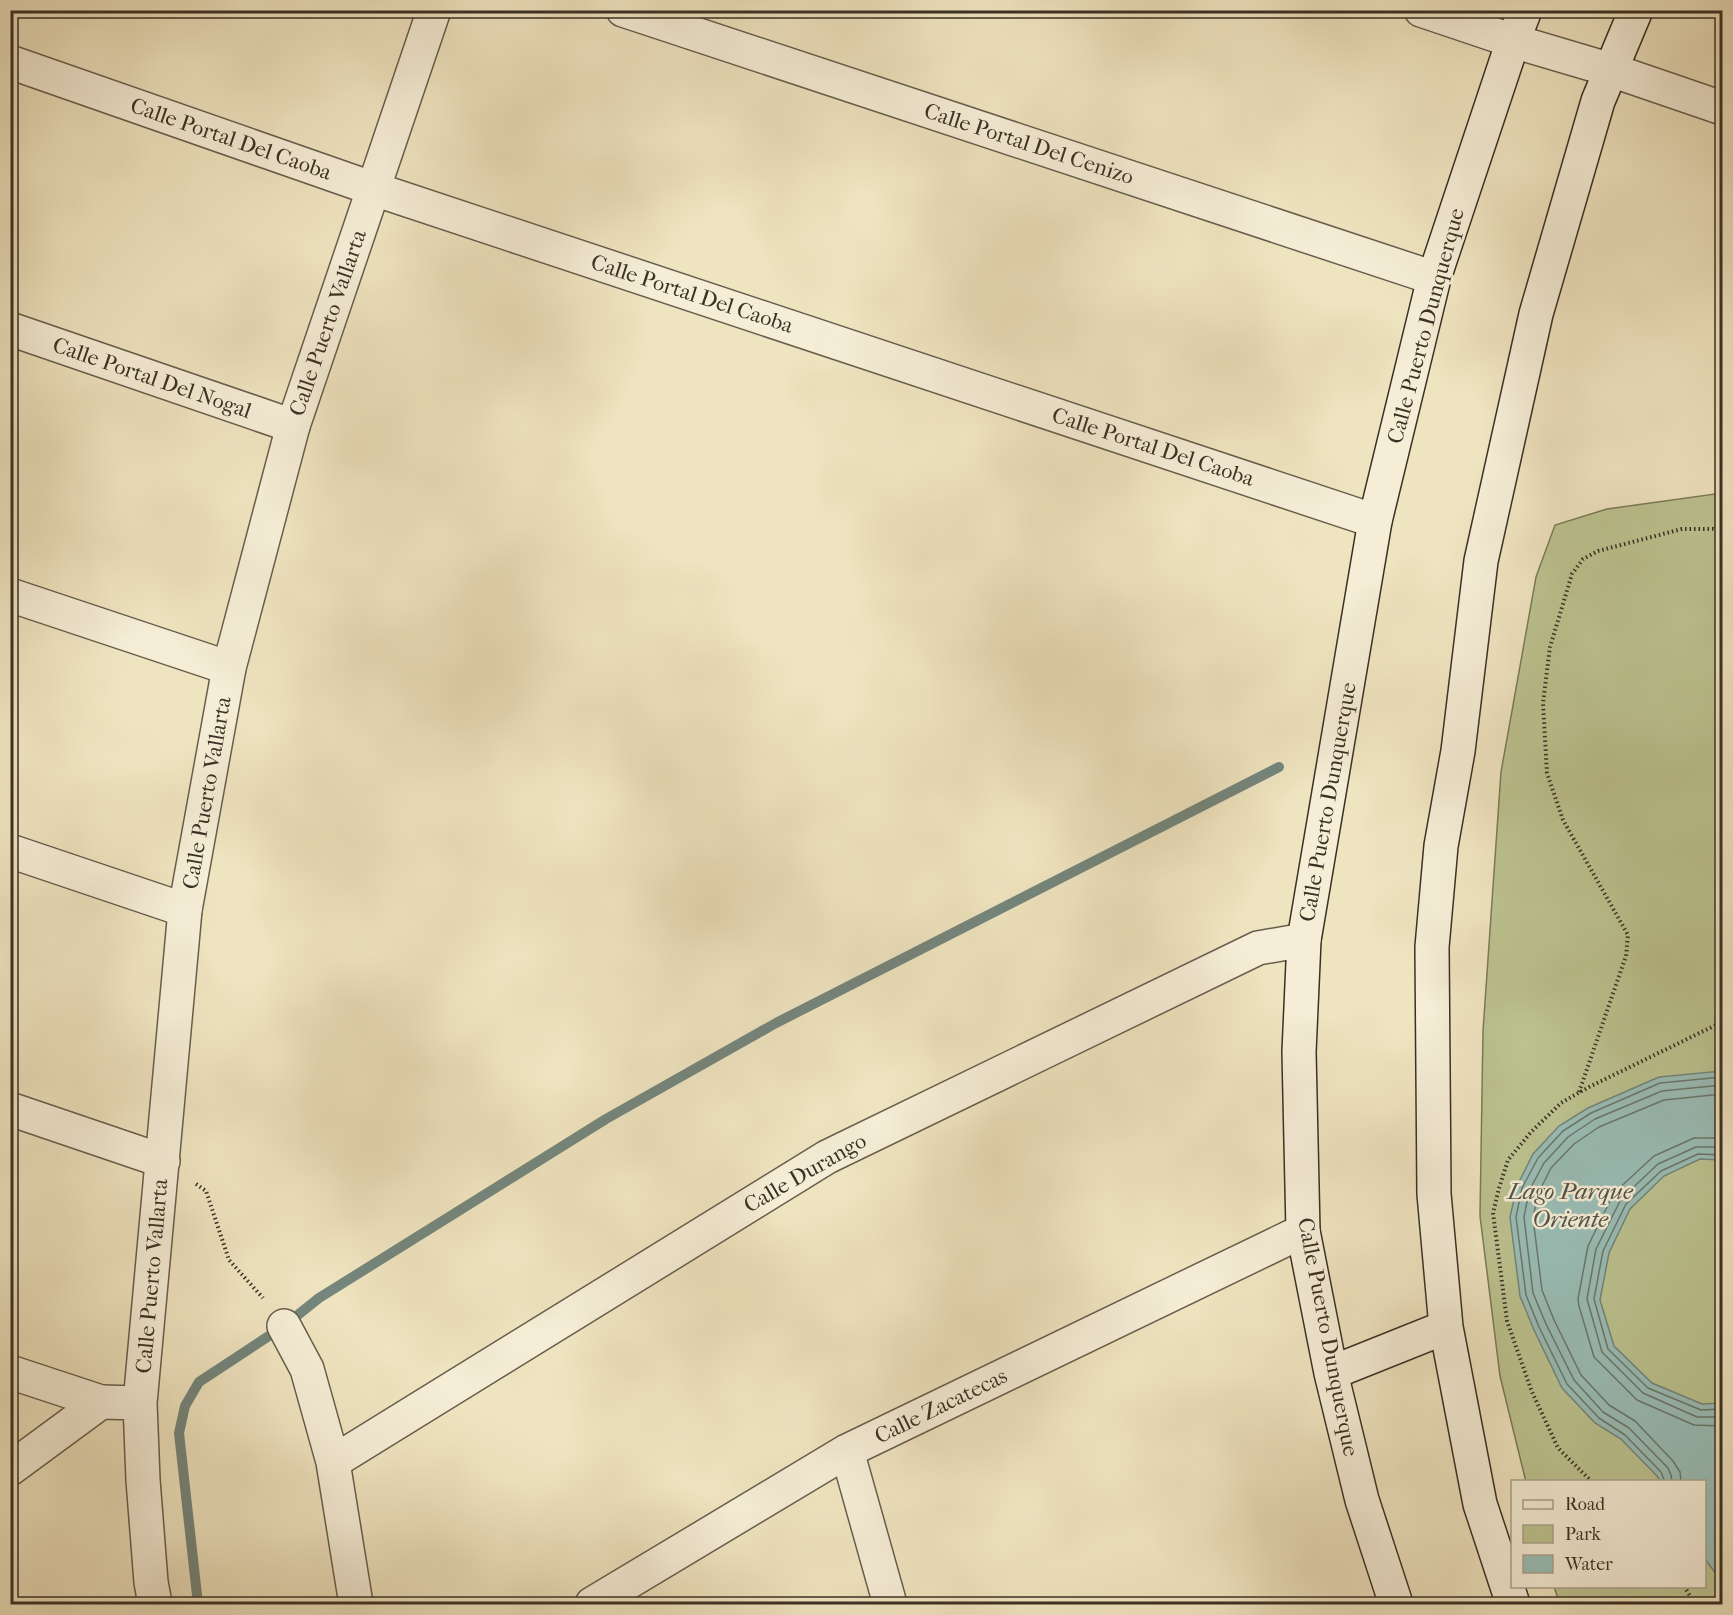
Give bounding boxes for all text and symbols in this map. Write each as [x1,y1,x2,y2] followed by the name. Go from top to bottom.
[127,92,336,186] street label: Calle Portal Del Caoba
[921,98,1137,190] street label: Calle Portal Del Cenizo
[1382,205,1470,447] street label: Calle Puerto Dunquerque
[284,226,372,420] street label: Calle Puerto Vallarta
[588,249,797,339] street label: Calle Portal Del Caoba
[49,332,255,424] street label: Calle Portal Del Nogal
[1049,402,1258,492] street label: Calle Portal Del Caoba
[1294,680,1362,924] street label: Calle Puerto Dunquerque
[177,694,237,891] street label: Calle Puerto Vallarta
[739,1127,871,1219] street label: Calle Durango
[131,1177,174,1374] street label: Calle Puerto Vallarta
[1505,1177,1634,1233] water label: Lago Parque Oriente
[1292,1215,1364,1459] street label: Calle Puerto Dunquerque
[870,1363,1012,1449] street label: Calle Zacatecas
[1511,1480,1706,1588] legend
[1565,1494,1605,1515] text: Road
[1565,1524,1602,1545] text: Park
[1564,1554,1613,1575] text: Water

